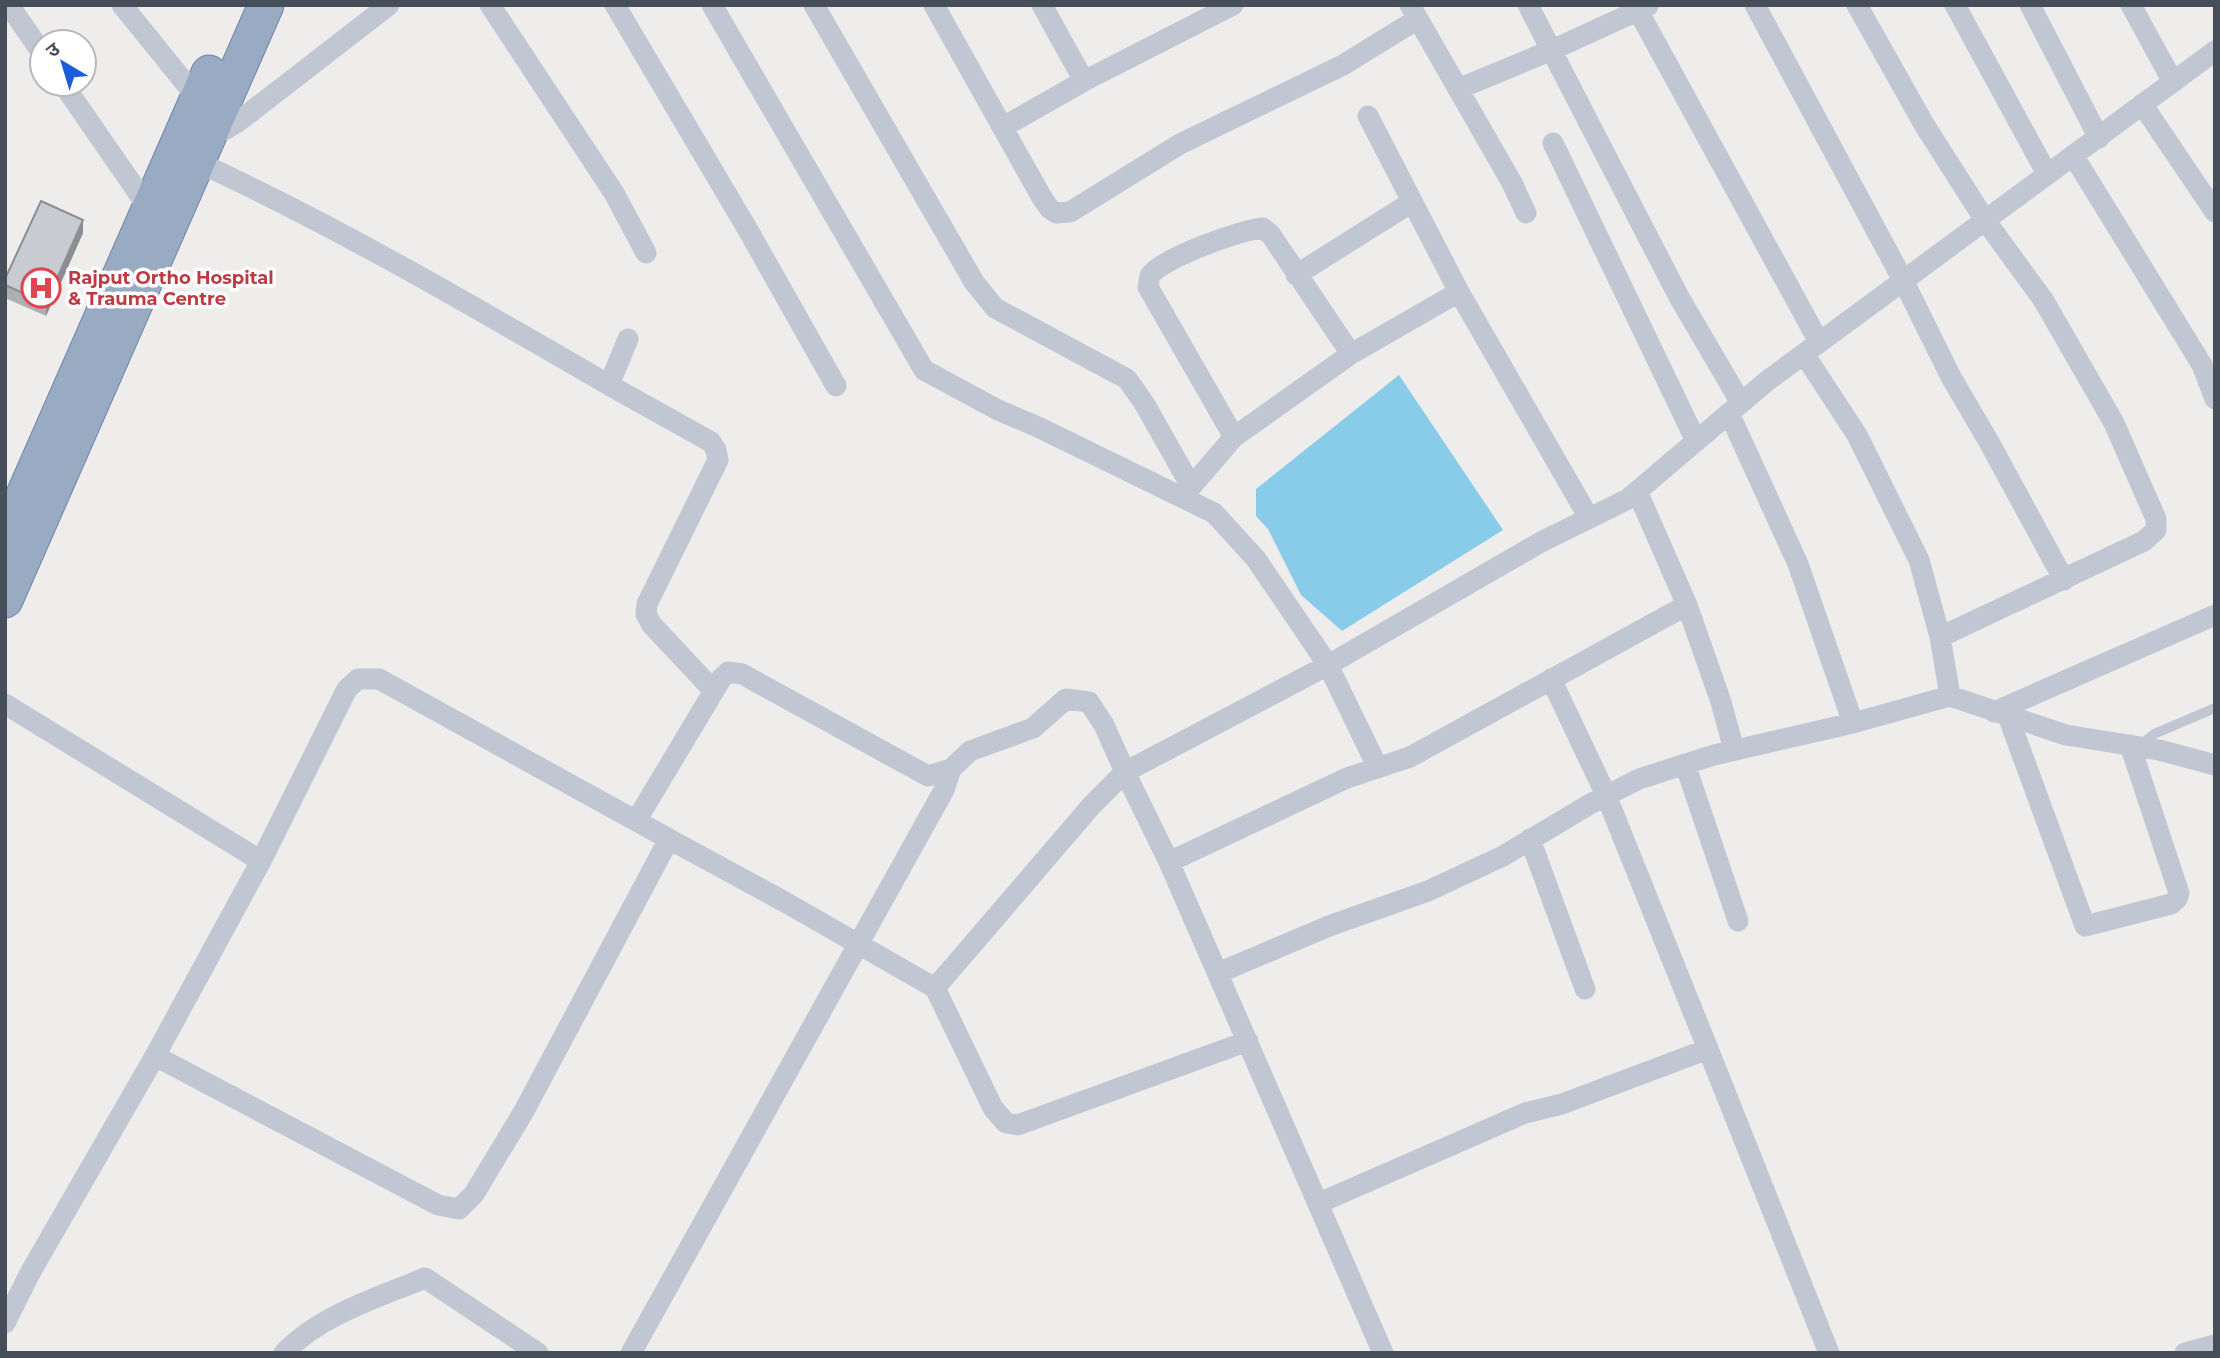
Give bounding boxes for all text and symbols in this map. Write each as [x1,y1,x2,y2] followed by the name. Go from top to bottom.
[28,28,98,98] north arrow
[41,37,65,62] text: उ
[20,267,62,309] hospital icon: Rajput Ortho Hospital & Trauma Centre
[68,267,274,310] place label: Rajput Ortho Hospital & Trauma Centre

